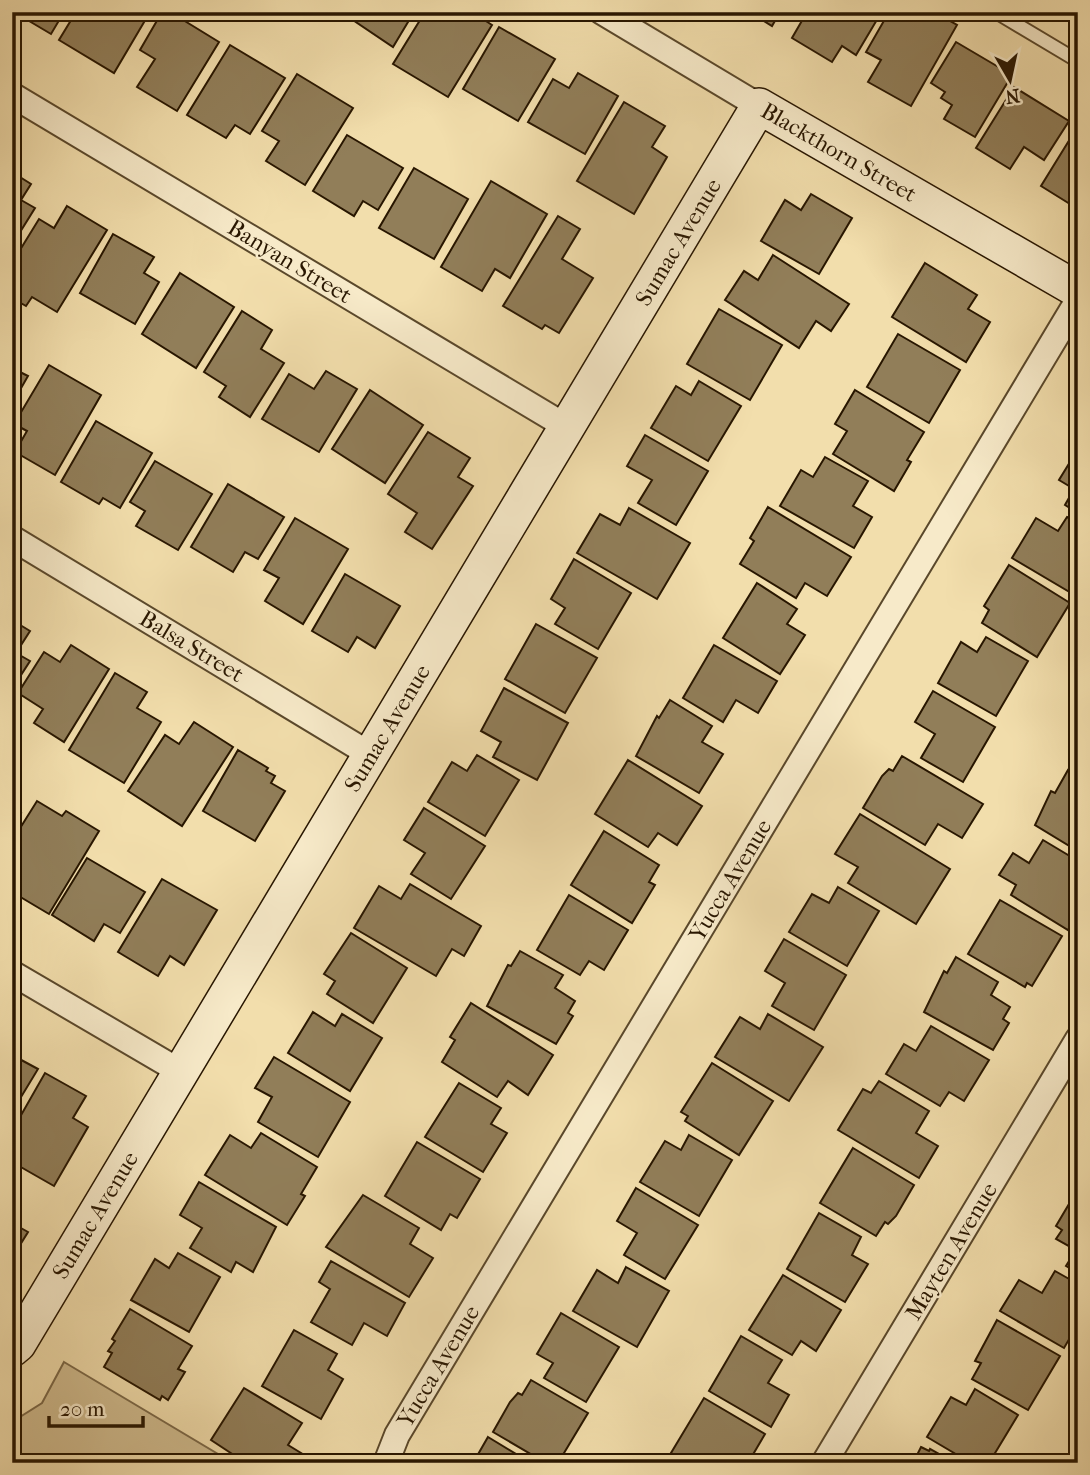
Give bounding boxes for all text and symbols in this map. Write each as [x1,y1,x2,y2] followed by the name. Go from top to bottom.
[974,46,1044,116] north arrow
[1003,84,1021,108] text: N
[756,97,921,208] street label: Blackthorn Street
[630,174,727,311] street label: Sumac Avenue
[223,214,357,309] street label: Banyan Street
[135,605,249,688] street label: Balsa Street
[339,660,436,797] street label: Sumac Avenue
[683,815,777,947] street label: Yucca Avenue
[47,1147,144,1284] street label: Sumac Avenue
[900,1178,1003,1325] street label: Mayten Avenue
[391,1301,485,1433] street label: Yucca Avenue
[49,1384,144,1428] scale bar
[60,1397,105,1421] text: 20 m

